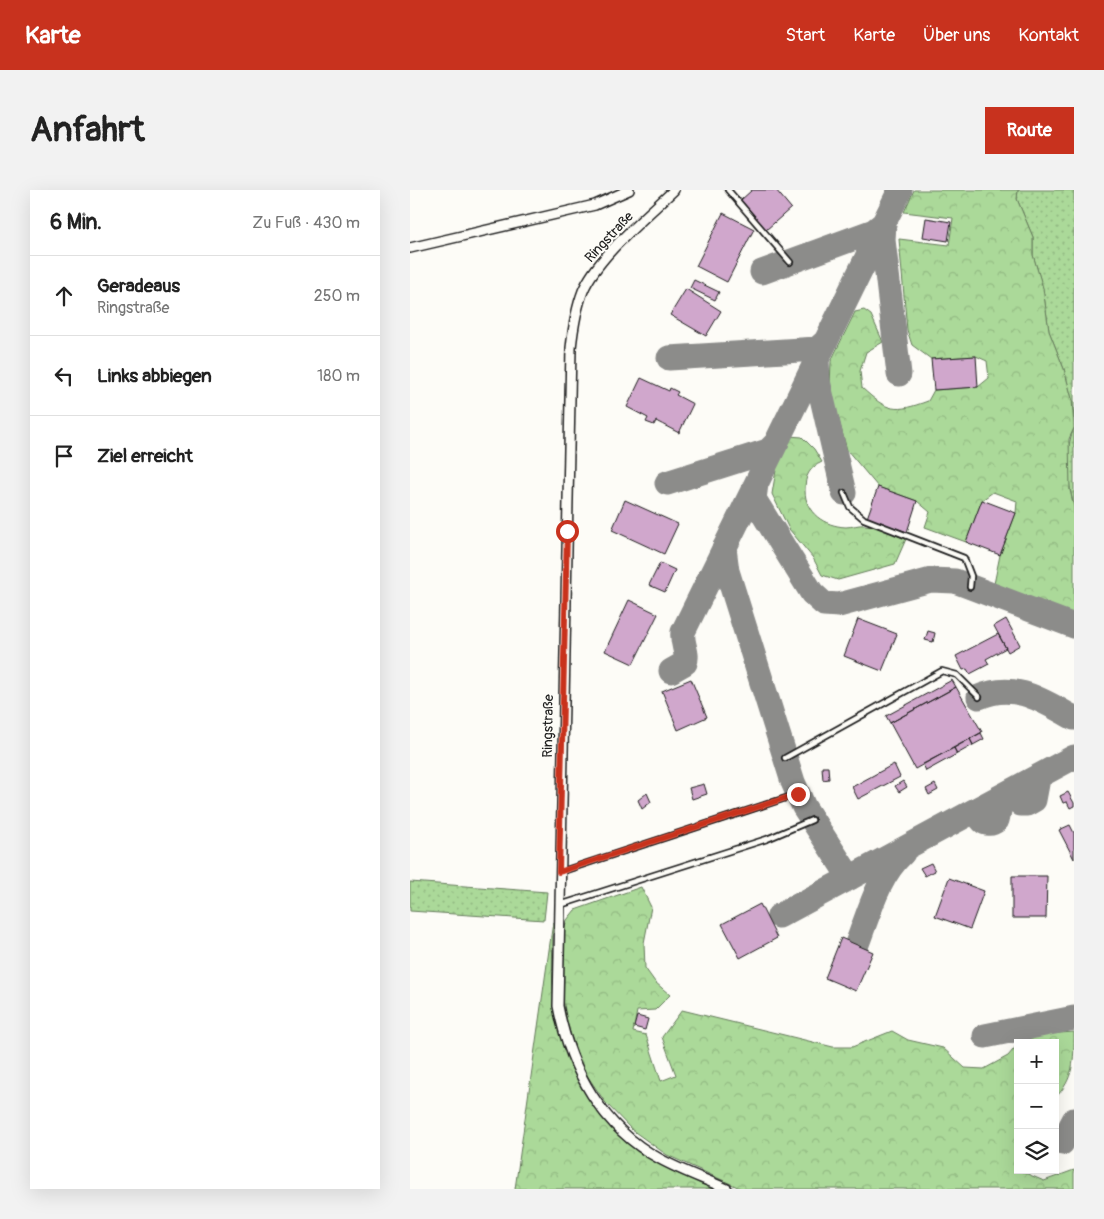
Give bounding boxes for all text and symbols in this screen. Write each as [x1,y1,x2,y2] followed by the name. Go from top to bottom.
[25,21,81,50] text: Karte
[785,24,825,47] text: Start
[853,24,895,47] text: Karte
[923,24,990,47] text: Über uns
[1018,24,1079,47] text: Kontakt
[985,107,1074,154] button: Route
[30,108,145,152] text: Anfahrt
[581,208,637,266] street label: Ringstraße
[50,209,102,236] text: 6 Min.
[252,213,360,233] text: Zu Fuß · 430 m
[97,274,180,298] text: Geradeaus
[50,282,78,310] icon: ahead
[314,286,360,306] text: 250 m
[97,298,169,318] text: Ringstraße
[50,362,78,390] icon: left
[97,364,212,388] text: Links abbiegen
[317,366,360,386] text: 180 m
[50,442,78,470] icon: arrive
[97,444,193,468] text: Ziel erreicht
[556,520,579,543] route start
[539,694,557,758] street label: Ringstraße
[787,783,810,806] route end
[1014,1039,1059,1174] map controls
[1014,1039,1059,1084] button: +
[1014,1084,1059,1129] button: −
[1014,1129,1059,1174] button: layers

